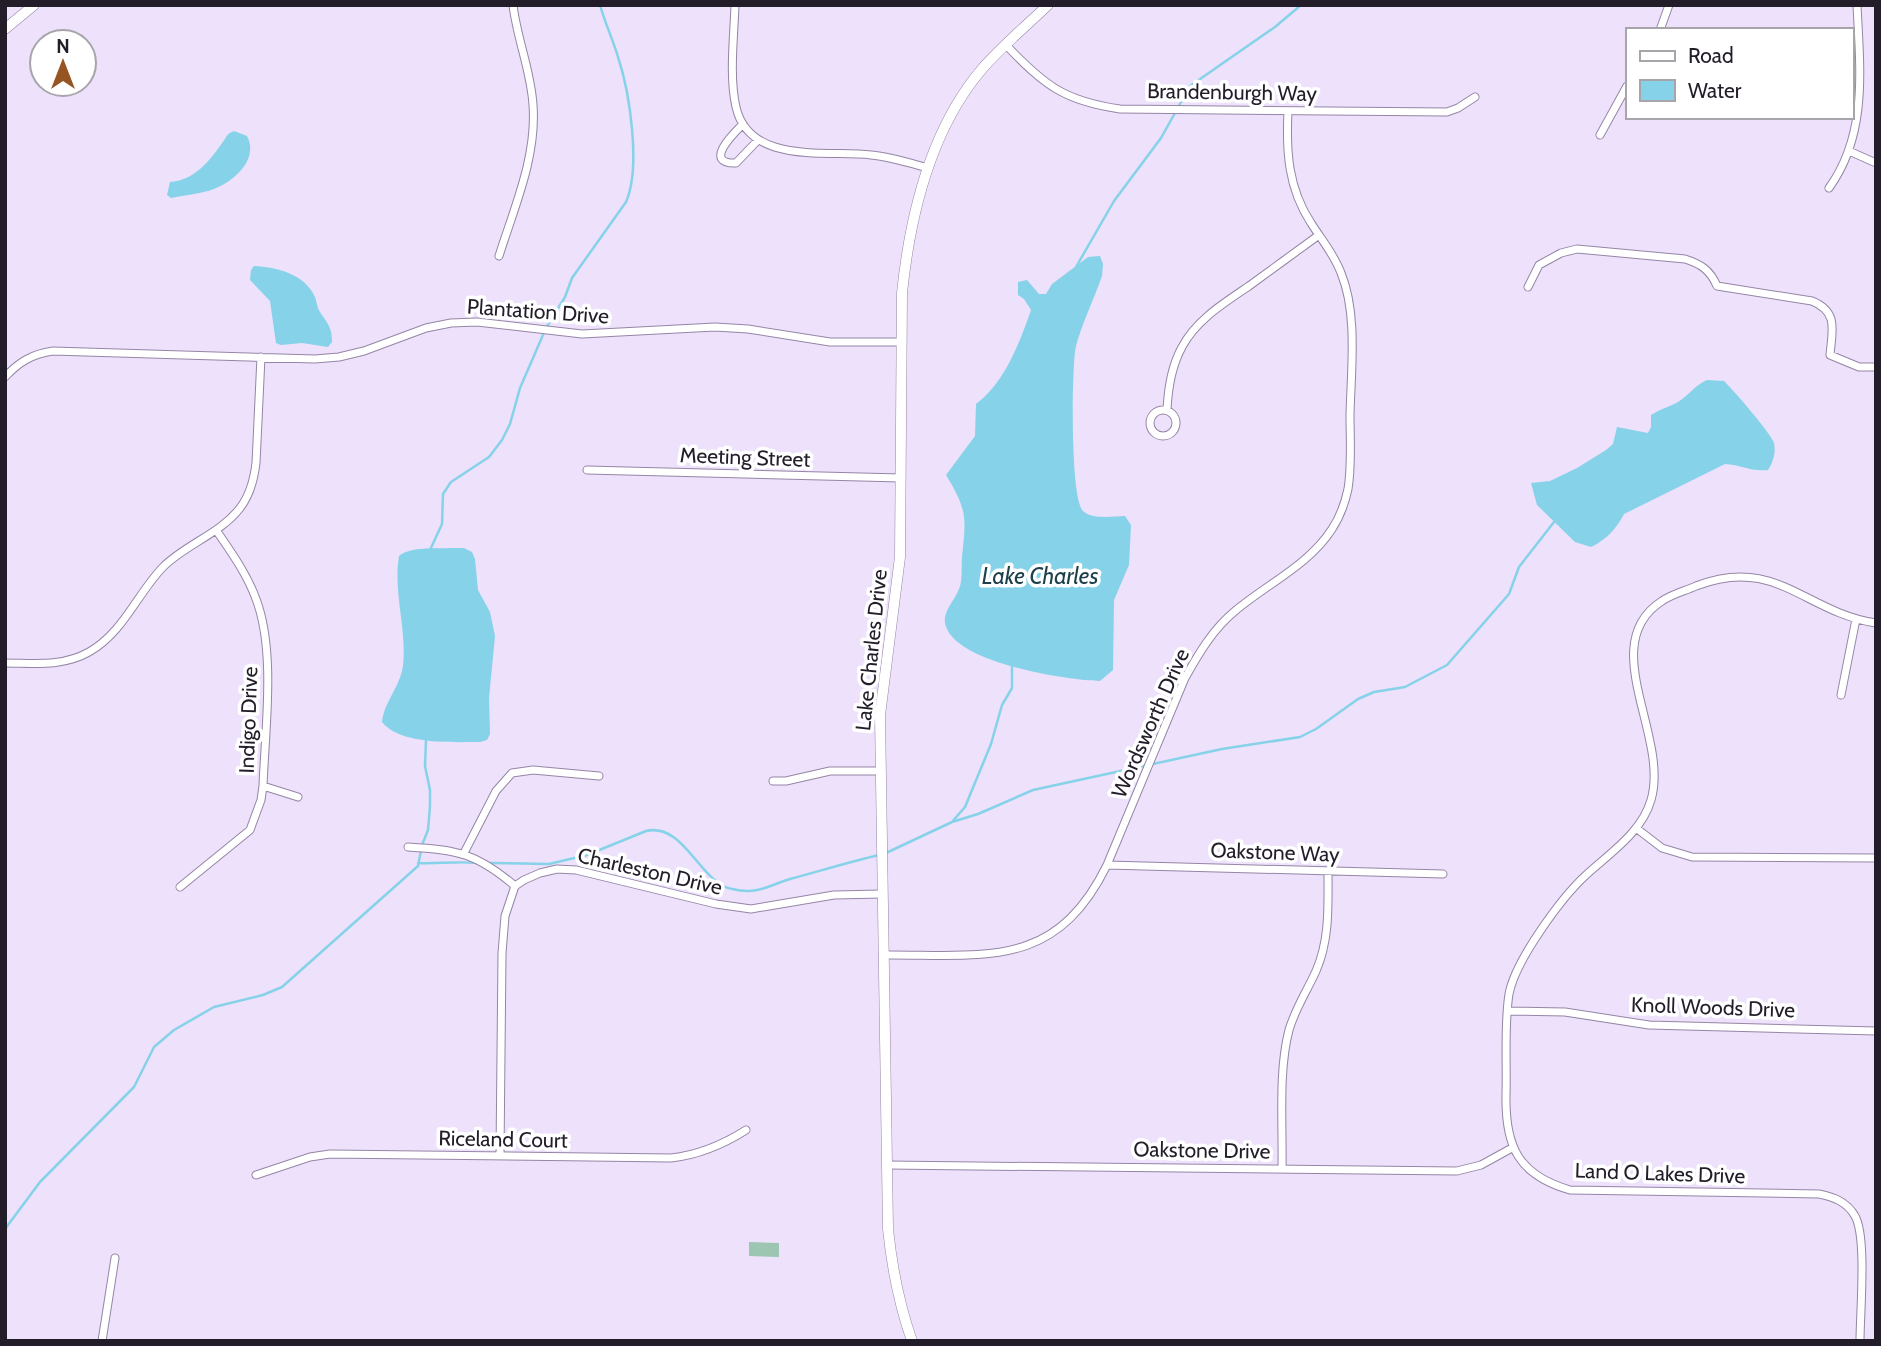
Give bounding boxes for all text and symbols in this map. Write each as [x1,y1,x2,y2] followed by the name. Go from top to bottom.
[28,28,98,98] north arrow
[1626,28,1853,119] legend
[56,35,70,58] text: N
[1688,43,1734,68] text: Road
[1147,78,1318,106] street label: Brandenburgh Way
[1688,78,1742,103] text: Water
[466,294,610,328] street label: Plantation Drive
[679,442,811,472] street label: Meeting Street
[982,562,1098,590] water label: Lake Charles
[850,568,892,732] street label: Lake Charles Drive
[1106,644,1194,802] street label: Wordsworth Drive
[234,666,262,774] street label: Indigo Drive
[1210,837,1340,867] street label: Oakstone Way
[575,842,725,900] street label: Charleston Drive
[1631,992,1796,1022] street label: Knoll Woods Drive
[438,1125,568,1153] street label: Riceland Court
[1133,1136,1271,1164] street label: Oakstone Drive
[1574,1158,1746,1188] street label: Land O Lakes Drive

